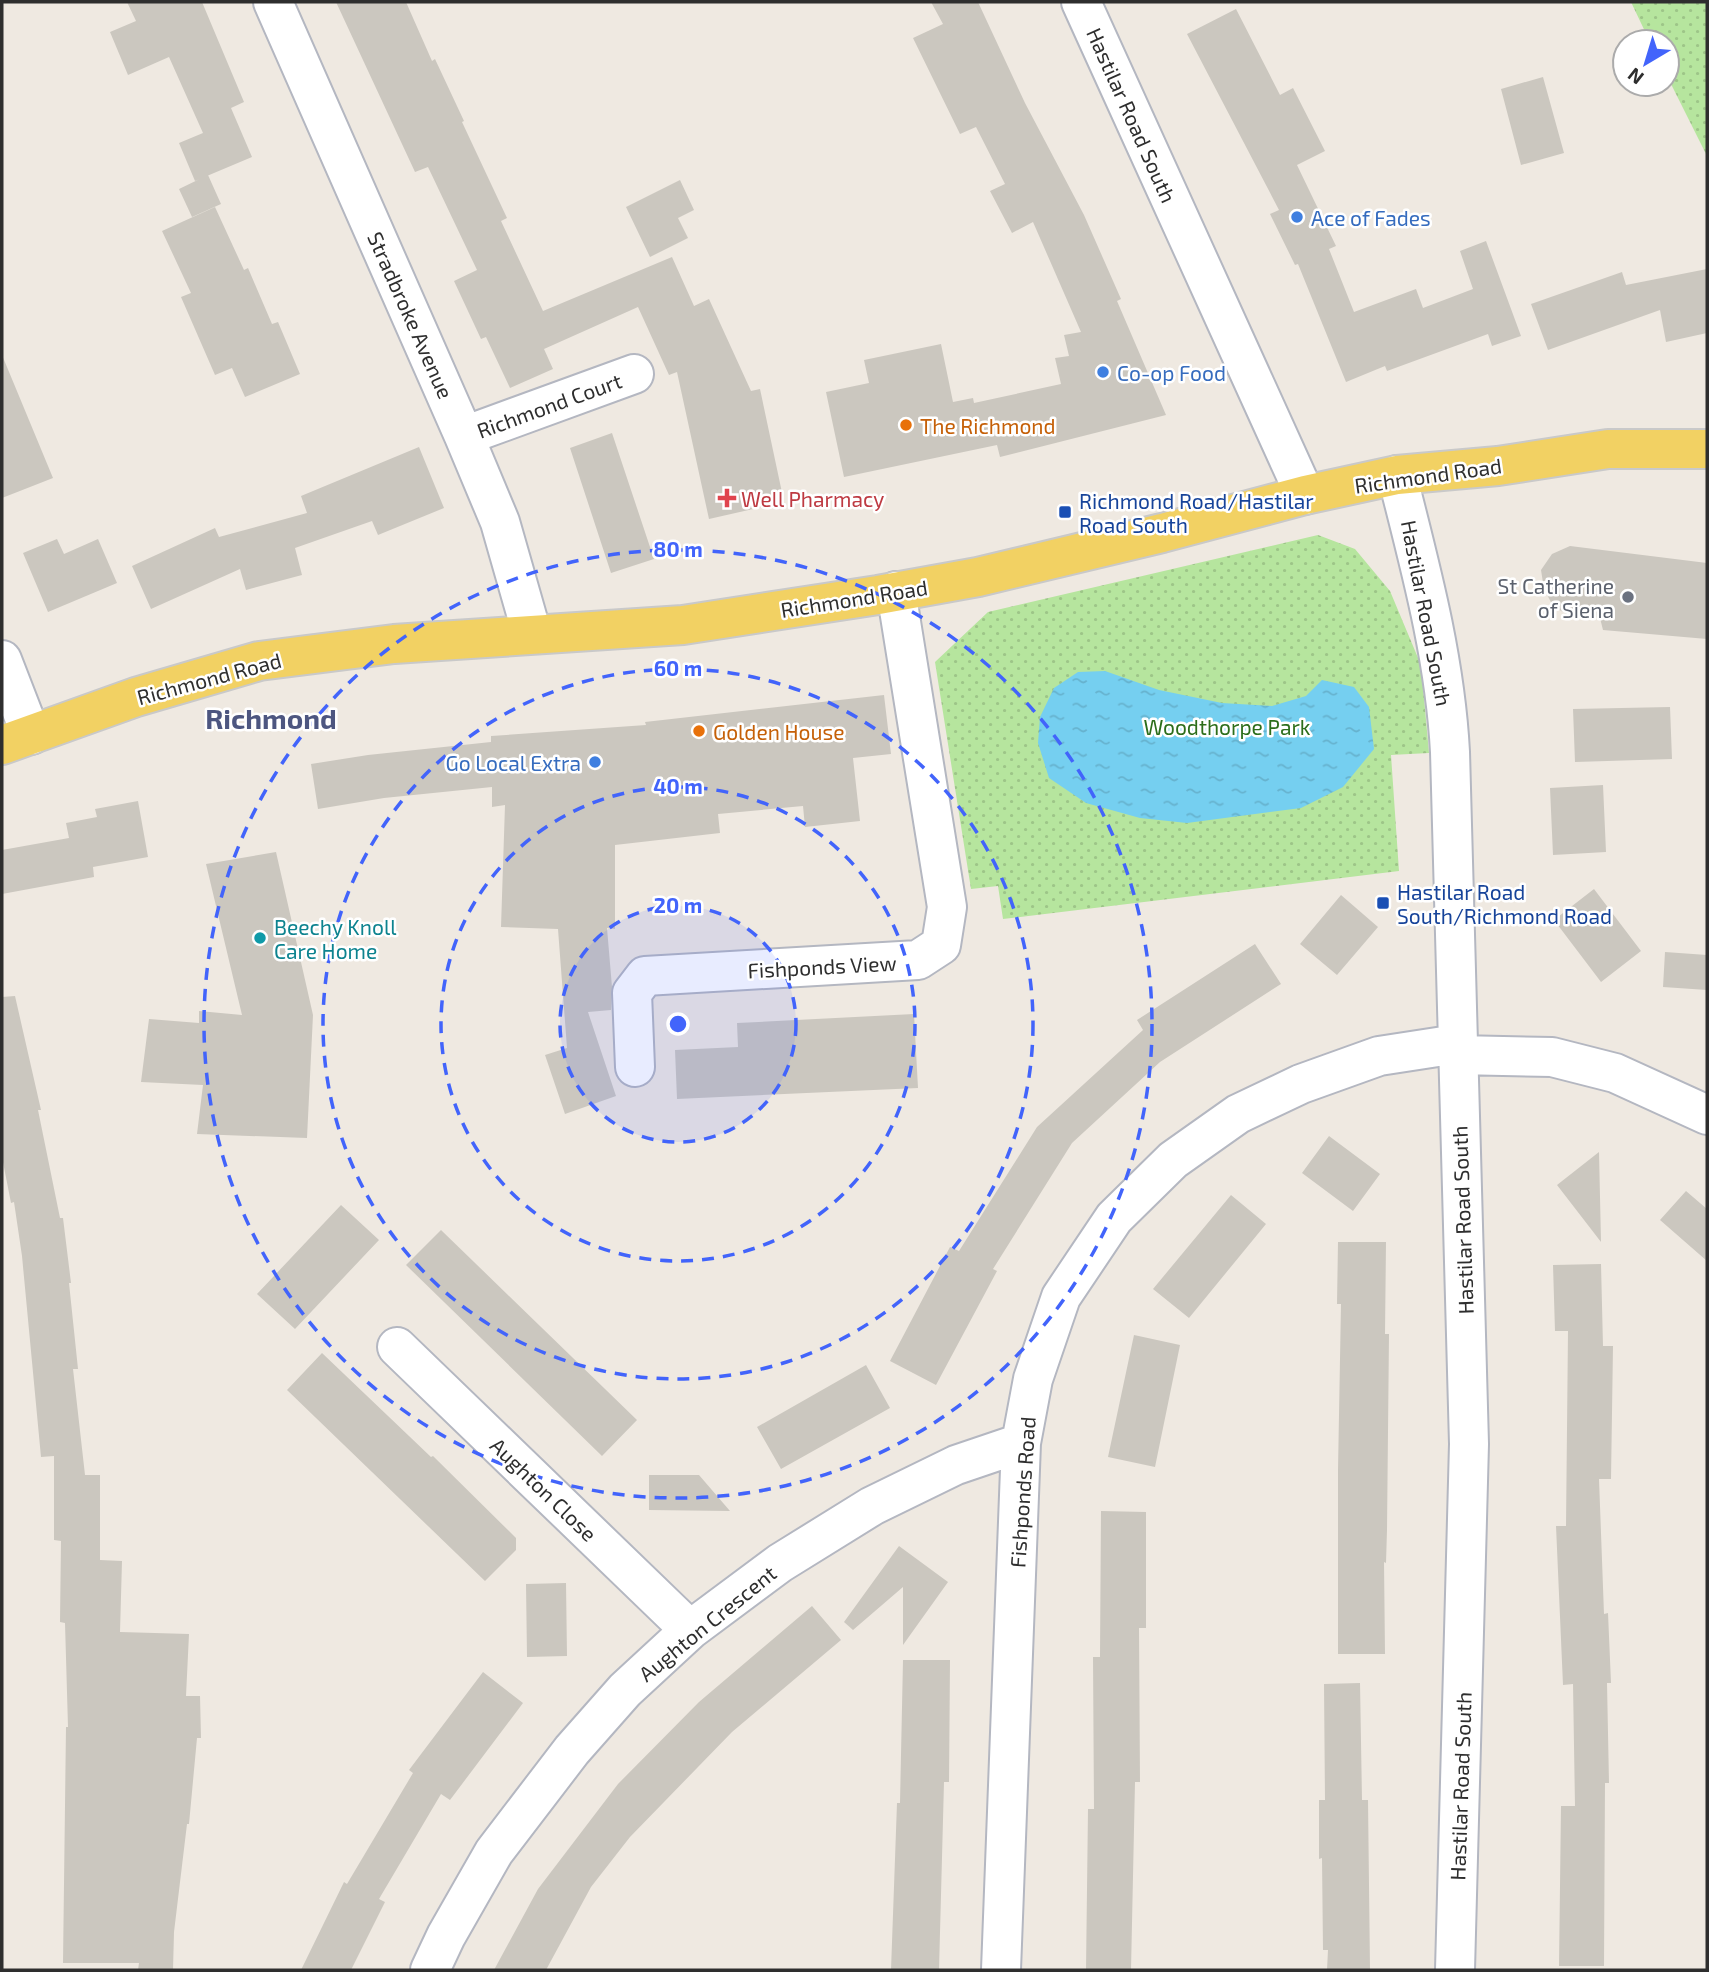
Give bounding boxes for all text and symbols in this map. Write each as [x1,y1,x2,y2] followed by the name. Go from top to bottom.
[1082,24,1182,206] street label: Hastilar Road South
[1611,28,1681,98] north arrow
[1623,64,1648,90] text: N
[1311,205,1431,230] place label: Ace of Fades
[1289,209,1305,225] marker: Ace of Fades
[363,228,459,402] street label: Stradbroke Avenue
[1117,360,1226,385] place label: Co-op Food
[1095,364,1111,380] marker: Co-op Food
[473,367,625,443] street label: Richmond Court
[920,413,1056,438] place label: The Richmond
[898,417,914,433] marker: The Richmond
[1353,452,1503,498] street label: Richmond Road
[741,486,884,511] place label: Well Pharmacy
[1079,488,1314,537] place label: Richmond Road/Hastilar Road South
[719,490,735,506] marker: Well Pharmacy
[1057,504,1073,520] marker: Richmond Road/Hastilar Road South
[1397,518,1457,708] street label: Hastilar Road South
[653,536,703,561] text: 80 m
[1498,573,1614,622] place label: St Catherine of Siena
[779,574,929,622] street label: Richmond Road
[1620,589,1636,605] marker: St Catherine of Siena
[134,647,284,709] street label: Richmond Road
[654,655,702,680] text: 60 m
[205,701,337,735] district label: Richmond
[1143,714,1311,739] park label: Woodthorpe Park
[713,719,844,744] place label: Golden House
[691,723,707,739] marker: Golden House
[446,750,581,775] place label: Go Local Extra
[587,754,603,770] marker: Go Local Extra
[653,773,703,798] text: 40 m
[1397,879,1612,928] place label: Hastilar Road South/Richmond Road
[654,892,702,917] text: 20 m
[1375,895,1391,911] marker: Hastilar Road South/Richmond Road
[274,914,397,963] place label: Beechy Knoll Care Home
[252,930,268,946] marker: Beechy Knoll Care Home
[747,950,897,982] street label: Fishponds View
[666,1012,690,1036] centre of rings
[1446,1125,1478,1315] street label: Hastilar Road South
[1004,1416,1040,1568] street label: Fishponds Road
[486,1432,602,1546] street label: Aughton Close
[633,1560,781,1686] street label: Aughton Crescent
[1444,1691,1476,1881] street label: Hastilar Road South

